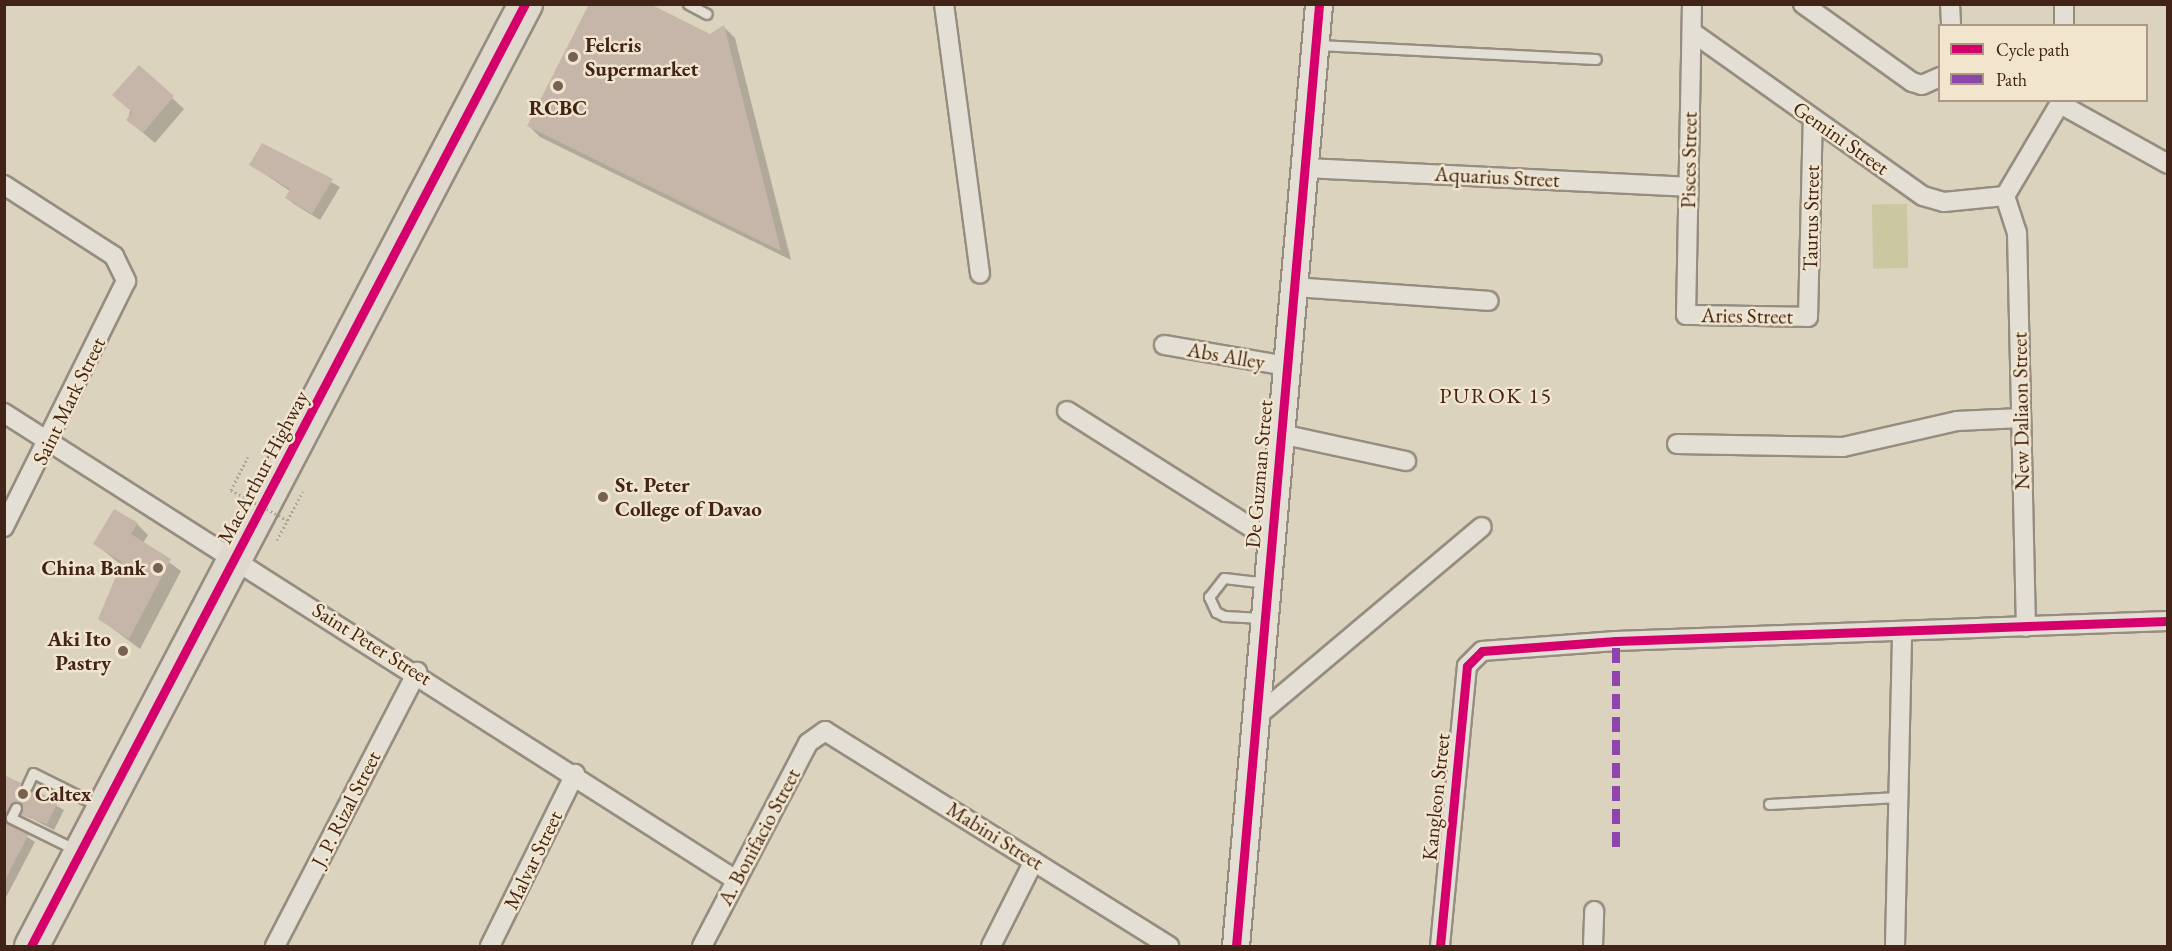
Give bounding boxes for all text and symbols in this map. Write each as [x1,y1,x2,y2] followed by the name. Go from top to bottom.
[1938,24,2148,102] legend
[585,32,698,82] place label: Felcris Supermarket
[1996,38,2070,61] text: Cycle path
[566,50,580,64] marker: Felcris Supermarket
[1996,68,2027,91] text: Path
[551,79,565,93] marker: RCBC
[529,95,587,121] place label: RCBC
[1788,96,1894,180] street label: Gemini Street
[1676,111,1702,209] street label: Pisces Street
[1434,161,1560,193] street label: Aquarius Street
[1797,165,1825,271] street label: Taurus Street
[1701,303,1793,329] street label: Aries Street
[2007,332,2035,490] street label: New Daliaon Street
[27,333,111,469] street label: Saint Mark Street
[1185,337,1267,375] street label: Abs Alley
[1439,383,1553,409] district label: PUROK 15
[212,386,314,548] street label: MacArthur Highway
[1240,399,1278,549] street label: De Guzman Street
[615,472,762,522] place label: St. Peter College of Davao
[596,490,610,504] marker: St. Peter College of Davao
[41,555,146,581] place label: China Bank
[151,561,165,575] marker: China Bank
[308,597,436,691] street label: Saint Peter Street
[47,626,111,676] place label: Aki Ito Pastry
[116,644,130,658] marker: Aki Ito Pastry
[1417,732,1455,862] street label: Kangleon Street
[306,747,386,871] street label: J. P. Rizal Street
[712,764,806,910] street label: A. Bonifacio Street
[35,781,91,807] place label: Caltex
[16,787,30,801] marker: Caltex
[942,796,1048,876] street label: Mabini Street
[498,807,568,913] street label: Malvar Street

